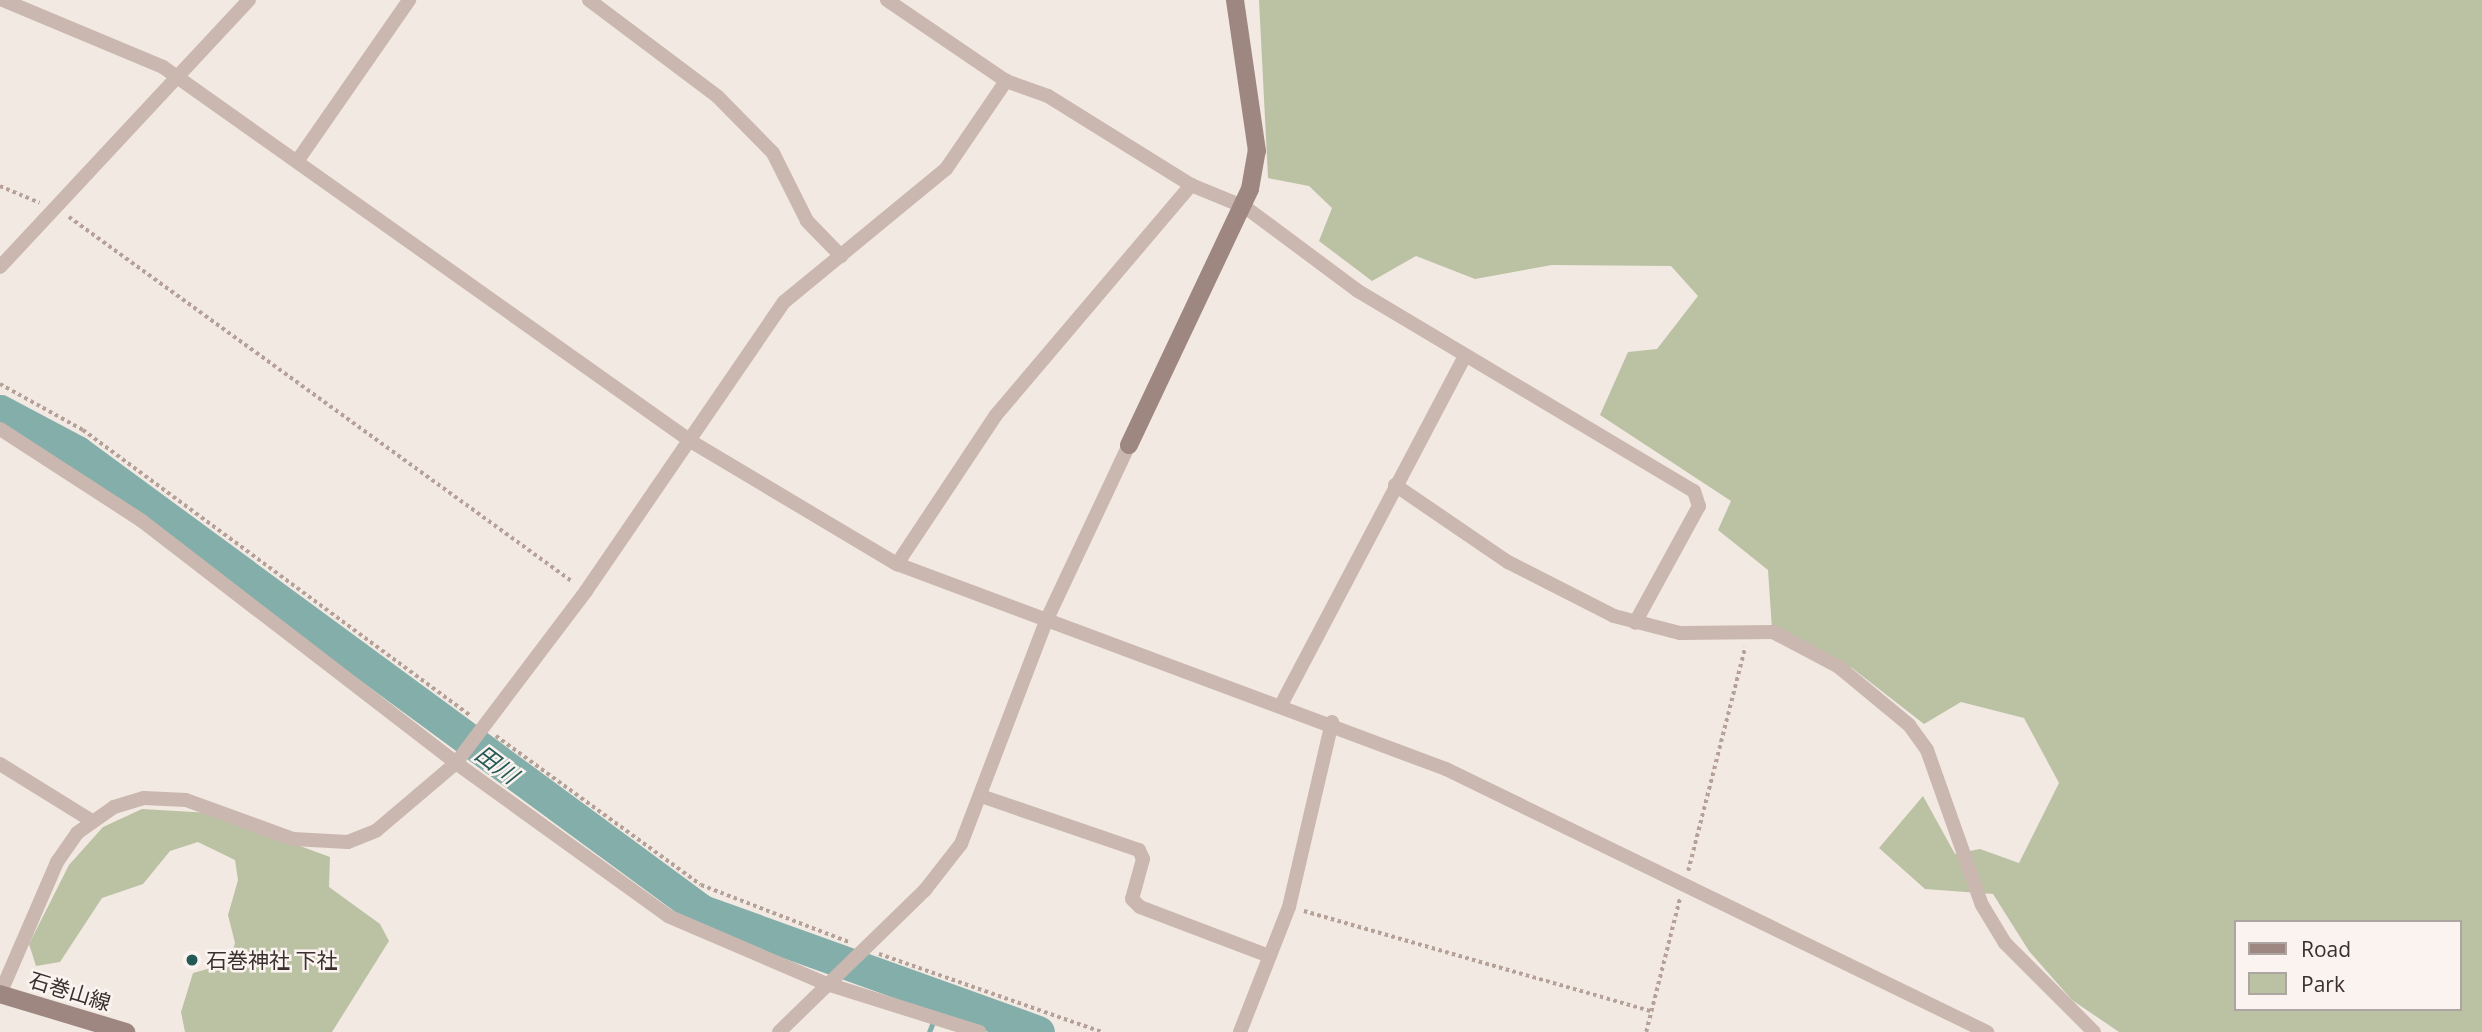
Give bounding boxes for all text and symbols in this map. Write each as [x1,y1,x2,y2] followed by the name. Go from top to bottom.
[470,739,524,789] water label: 田川
[2234,920,2461,1011] legend
[2301,935,2351,963] text: Road
[206,947,337,973] place label: 石巻神社 下社
[184,952,200,968] marker: 石巻神社 下社
[26,967,114,1015] street label: 石巻山線
[2301,970,2345,998] text: Park

